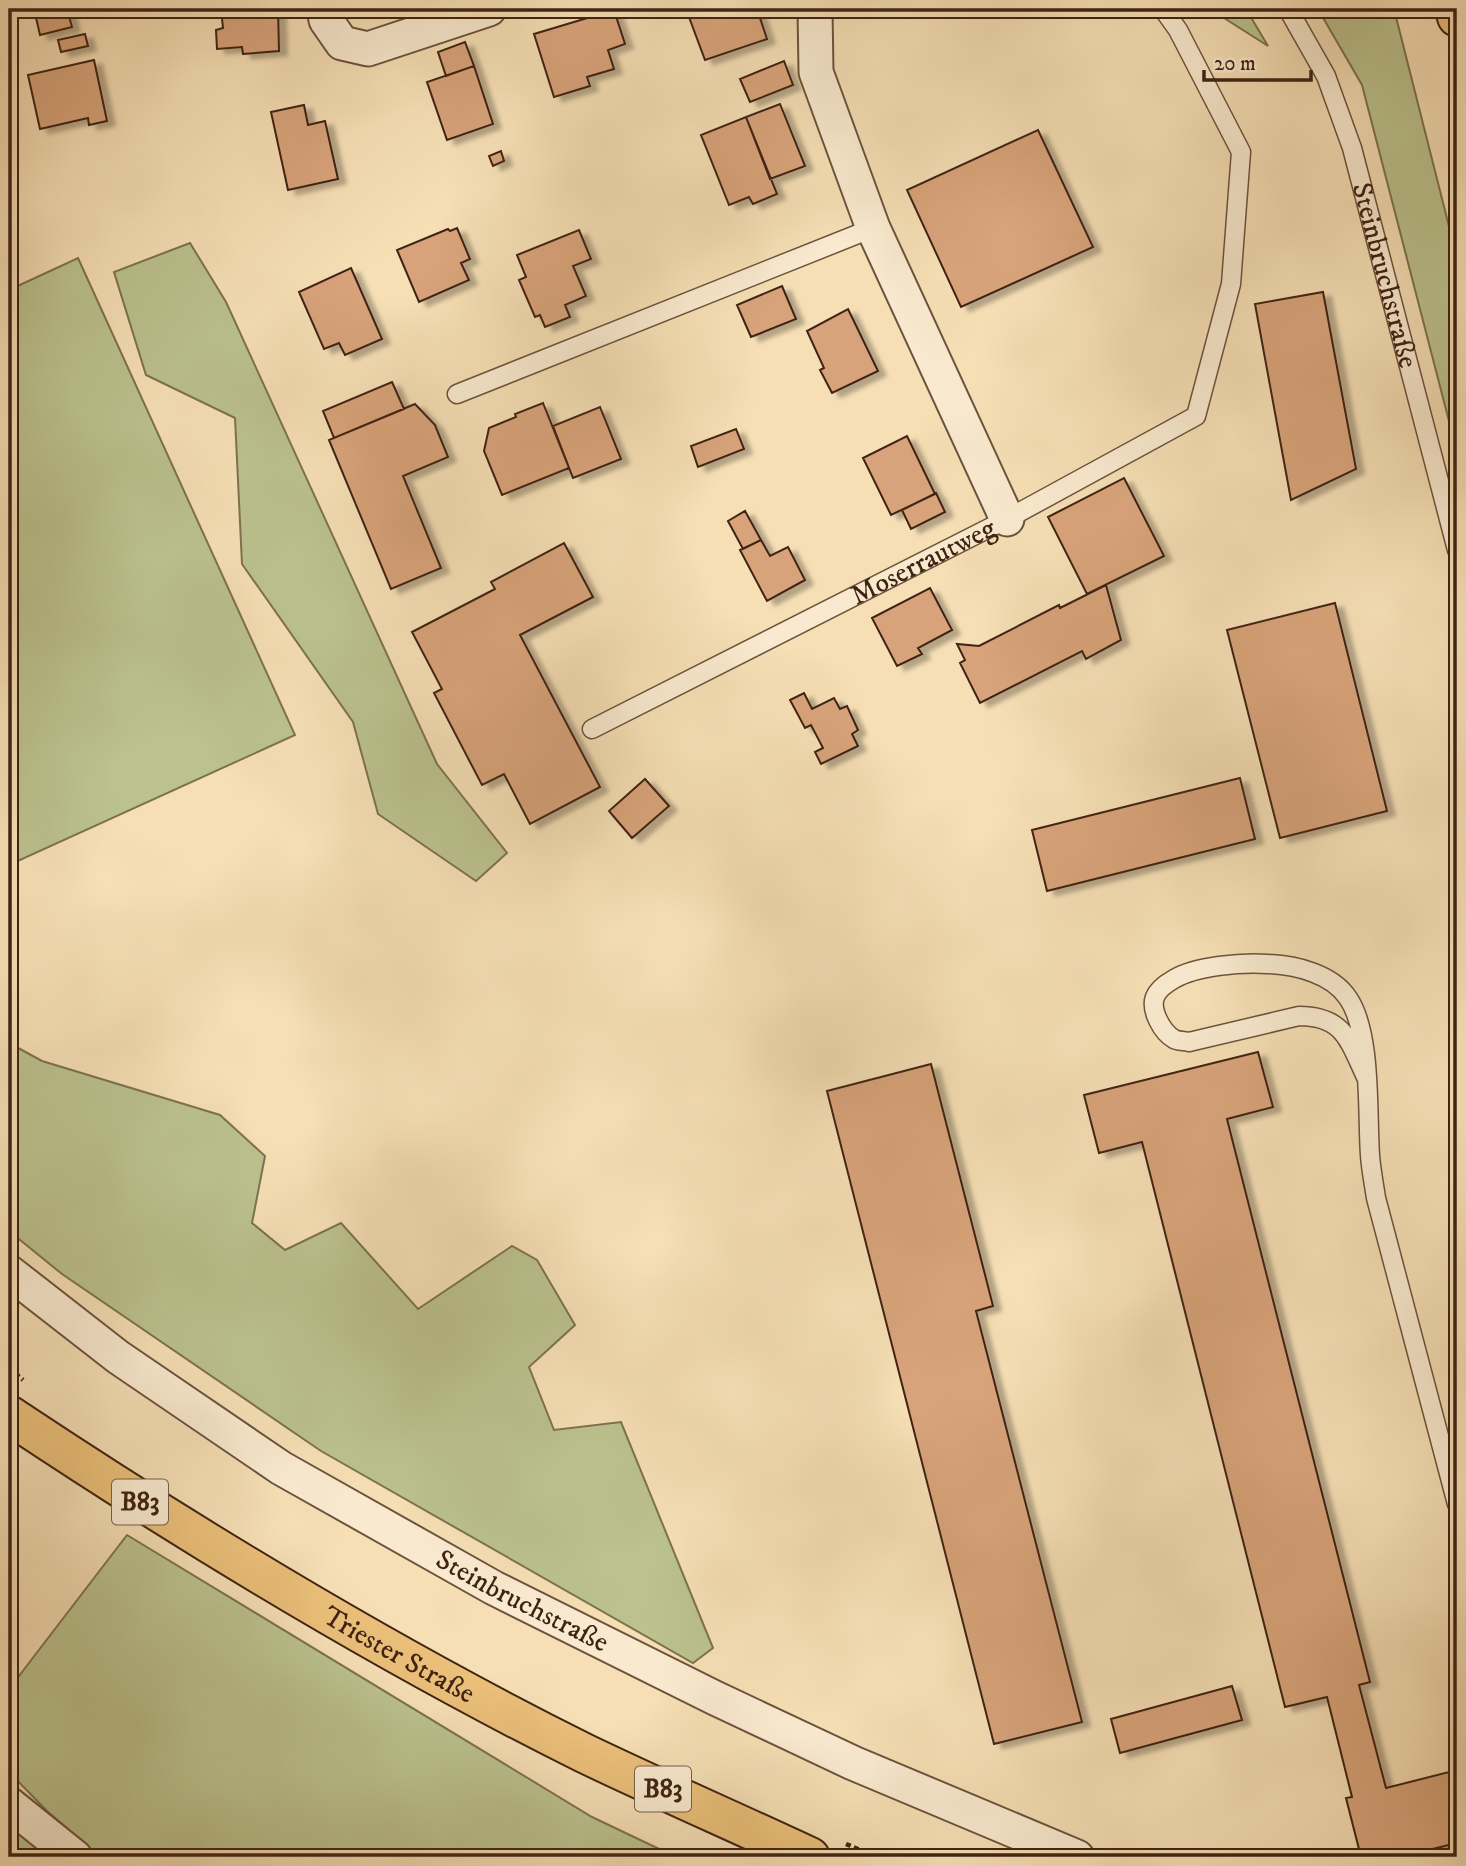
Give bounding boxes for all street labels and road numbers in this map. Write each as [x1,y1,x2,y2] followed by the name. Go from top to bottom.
[1344,179,1426,372] street label: Steinbruchstraße
[845,510,1002,613] street label: Moserrautweg
[112,1480,168,1525] road number: B83
[430,1541,615,1660] street label: Steinbruchstraße
[317,1598,481,1711] street label: Triester Straße
[635,1766,691,1812] road number: B83

